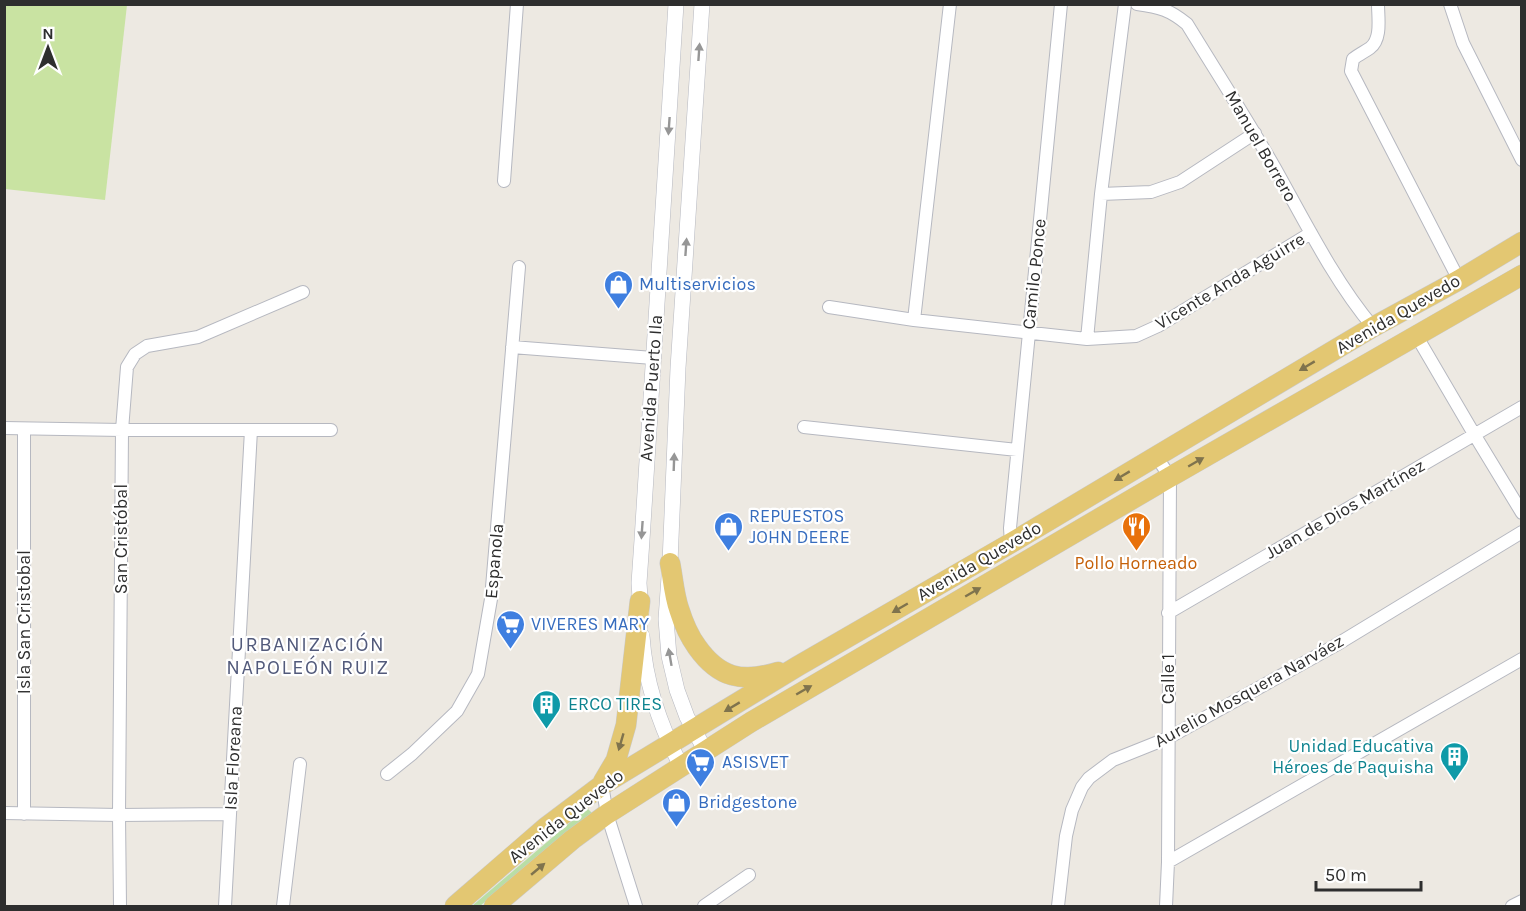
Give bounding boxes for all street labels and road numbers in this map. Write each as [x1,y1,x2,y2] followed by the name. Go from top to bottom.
[1220,86,1302,206] street label: Manuel Borrero
[1017,217,1051,331] street label: Camilo Ponce
[1151,228,1309,334] street label: Vicente Anda Aguirre
[1332,269,1464,359] street label: Avenida Quevedo
[635,314,667,462] street label: Avenida Puerto Ila
[1261,454,1429,564] street label: Juan de Dios Martínez
[110,484,132,594] street label: San Cristóbal
[913,516,1045,606] street label: Avenida Quevedo
[480,522,508,600] street label: Espanola
[13,550,35,694] street label: Isla San Cristobal
[1151,630,1347,752] street label: Aurelio Mosquera Narváez
[1157,654,1179,704] street label: Calle 1
[219,705,247,811] street label: Isla Floreana
[504,764,628,868] street label: Avenida Quevedo

